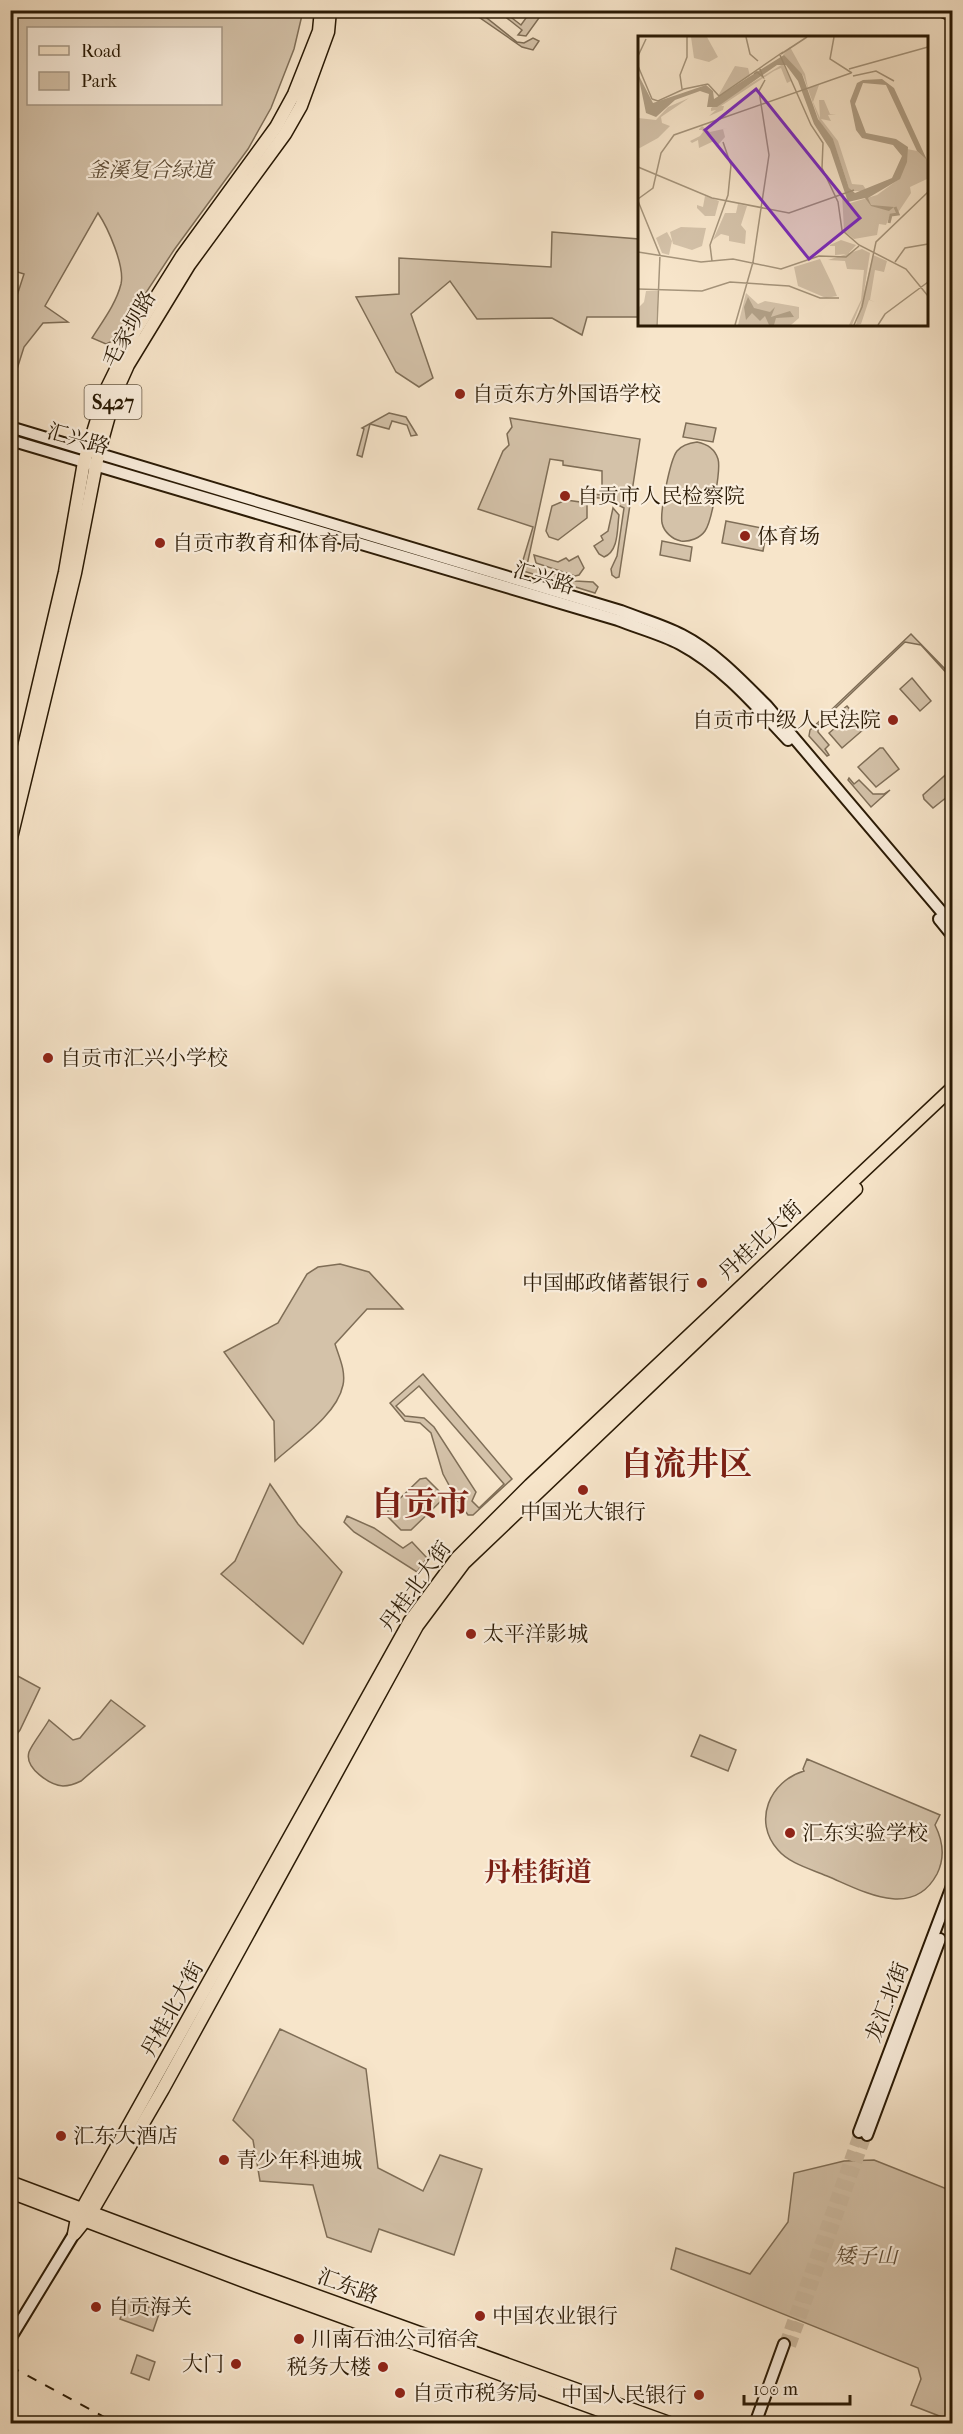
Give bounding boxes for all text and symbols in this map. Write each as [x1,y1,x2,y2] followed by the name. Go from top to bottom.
[27,27,222,105] legend
[638,36,927,326] inset map
[81,41,121,62] text: Road
[81,71,118,92] text: Park
[87,158,216,182] park label: 釜溪复合绿道
[98,287,160,371] street label: 毛家坝路
[472,382,661,406] place label: 自贡东方外国语学校
[84,385,142,419] road number: S427
[453,387,467,401] marker: 自贡东方外国语学校
[44,419,112,459] street label: 汇兴路
[577,484,745,508] place label: 自贡市人民检察院
[558,489,572,503] marker: 自贡市人民检察院
[757,524,820,548] place label: 体育场
[738,529,752,543] marker: 体育场
[172,531,361,555] place label: 自贡市教育和体育局
[153,536,167,550] marker: 自贡市教育和体育局
[510,557,578,599] street label: 汇兴路
[692,708,881,732] place label: 自贡市中级人民法院
[886,713,900,727] marker: 自贡市中级人民法院
[60,1046,228,1070] place label: 自贡市汇兴小学校
[41,1051,55,1065] marker: 自贡市汇兴小学校
[713,1195,807,1285] street label: 丹桂北大街
[522,1271,690,1295] place label: 中国邮政储蓄银行
[695,1276,709,1290] marker: 中国邮政储蓄银行
[620,1445,752,1484] district label: 自流井区
[576,1483,590,1497] marker: 中国光大银行
[371,1485,470,1524] district label: 自贡市
[520,1500,646,1524] place label: 中国光大银行
[374,1536,456,1636] street label: 丹桂北大街
[483,1622,588,1646] place label: 太平洋影城
[464,1627,478,1641] marker: 太平洋影城
[802,1821,928,1845] place label: 汇东实验学校
[783,1826,797,1840] marker: 汇东实验学校
[484,1856,592,1888] district label: 丹桂街道
[136,1957,208,2061] street label: 丹桂北大街
[861,1958,913,2046] street label: 龙汇北街
[73,2124,178,2148] place label: 汇东大酒店
[54,2129,68,2143] marker: 汇东大酒店
[236,2148,362,2172] place label: 青少年科迪城
[217,2153,231,2167] marker: 青少年科迪城
[835,2244,899,2268] park label: 矮子山
[314,2264,382,2308] street label: 汇东路
[108,2295,192,2319] place label: 自贡海关
[89,2300,103,2314] marker: 自贡海关
[492,2304,618,2328] place label: 中国农业银行
[473,2309,487,2323] marker: 中国农业银行
[311,2327,479,2351] place label: 川南石油公司宿舍
[292,2332,306,2346] marker: 川南石油公司宿舍
[182,2352,224,2376] place label: 大门
[287,2355,371,2379] place label: 税务大楼
[229,2357,243,2371] marker: 大门
[376,2360,390,2374] marker: 税务大楼
[744,2368,850,2406] scale bar
[753,2379,798,2400] text: 100 m
[412,2381,538,2405] place label: 自贡市税务局
[561,2383,687,2407] place label: 中国人民银行
[393,2386,407,2400] marker: 自贡市税务局
[692,2388,706,2402] marker: 中国人民银行

